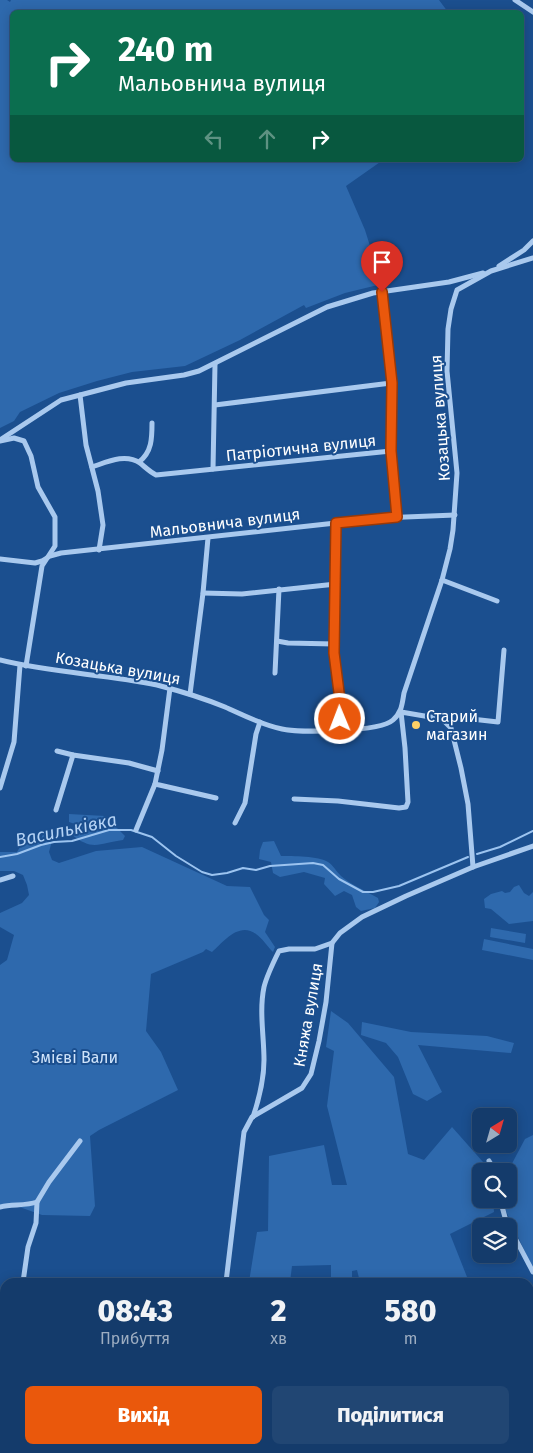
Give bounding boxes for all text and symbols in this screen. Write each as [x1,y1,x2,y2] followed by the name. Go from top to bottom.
[118,28,213,70] text: 240 m
[35,30,100,95] icon: right
[118,70,326,97] text: Мальовнича вулиця
[200,125,228,153] icon: left
[253,125,281,153] icon: ahead
[306,125,334,153] icon: right
[361,241,403,292] pin
[368,248,396,276] icon: arrive
[426,354,454,482] street label: Козацька вулиця
[225,431,377,465] street label: Патріотична вулиця
[149,504,301,542] street label: Мальовнича вулиця
[54,648,182,688] street label: Козацька вулиця
[313,692,365,744] position arrow
[426,707,487,744] place label: Старий магазин
[410,719,422,731] marker: Старий магазин
[13,809,119,851] water label: Васильківка
[289,961,327,1069] street label: Княжа вулиця
[32,1048,118,1067] park label: Змієві Вали
[472,1108,518,1152] north arrow
[472,1108,517,1263] map controls
[472,1163,517,1208] button: search
[472,1218,517,1263] button: layers
[98,1293,173,1329] text: 08:43
[271,1293,286,1329] text: 2
[385,1293,436,1329] text: 580
[100,1329,170,1348] text: Прибуття
[270,1329,287,1348] text: хв
[404,1329,417,1348] text: m
[25,1386,262,1444] button: Вихід
[272,1386,509,1444] button: Поділитися

